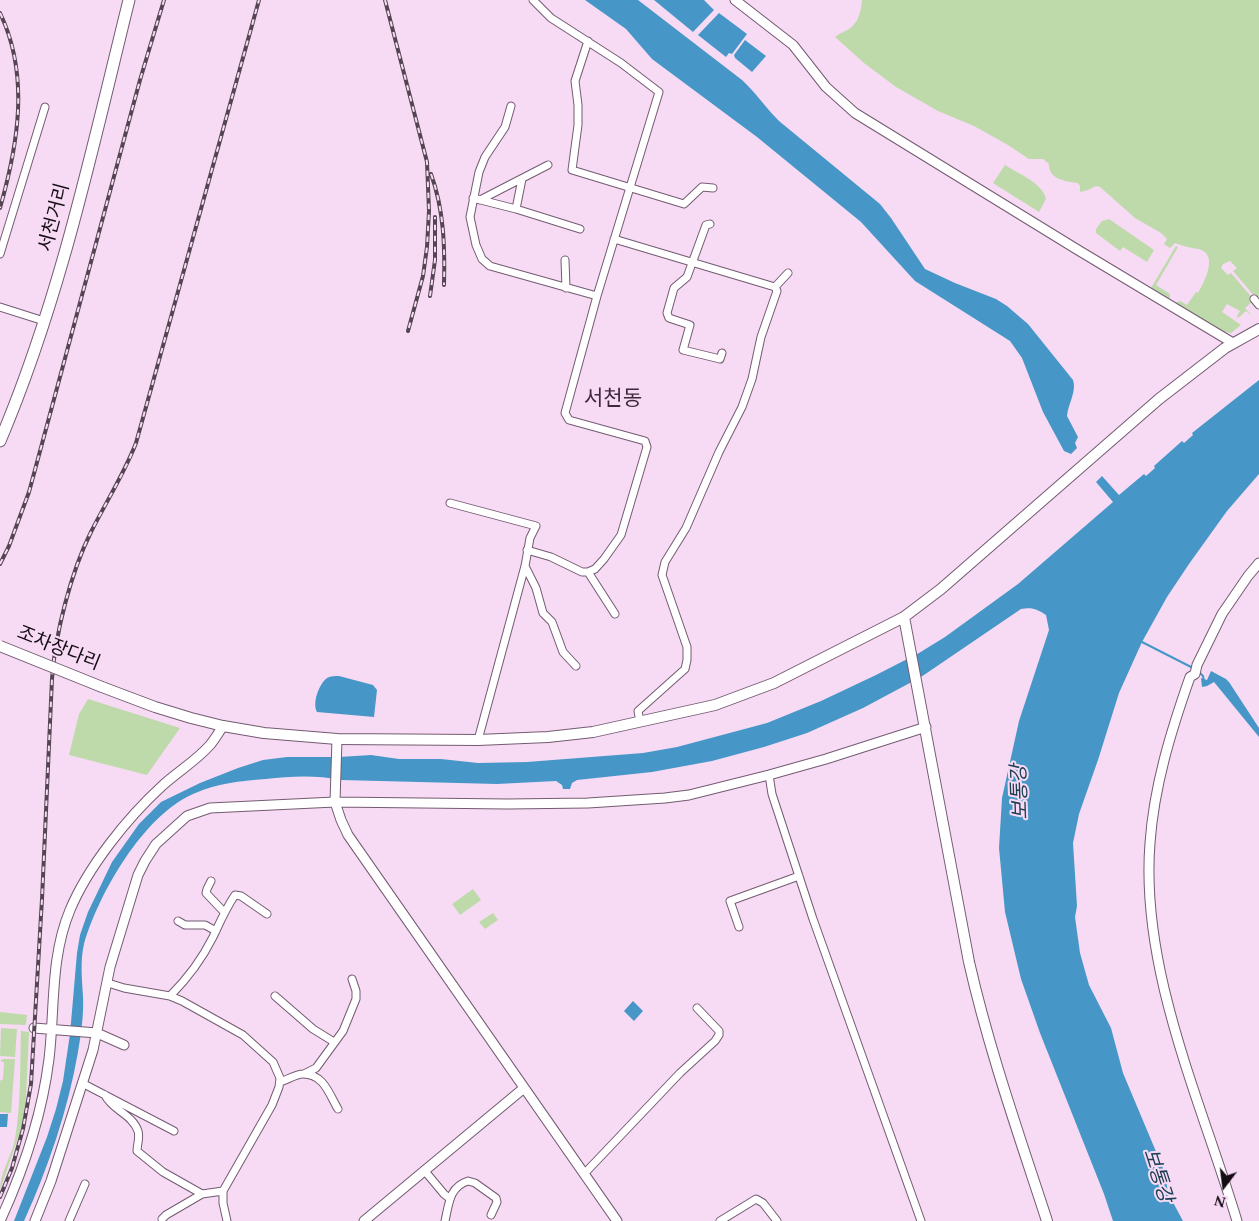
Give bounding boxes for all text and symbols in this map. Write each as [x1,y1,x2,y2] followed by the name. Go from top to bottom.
[36,181,76,255] street label: 서천거리
[584,388,642,414] district label: 서천동
[13,623,103,677] street label: 조차장다리
[1009,764,1035,820] water label: 보통강
[1136,1146,1176,1206] water label: 보통강
[1199,1161,1249,1211] north arrow
[1212,1189,1228,1213] text: N

